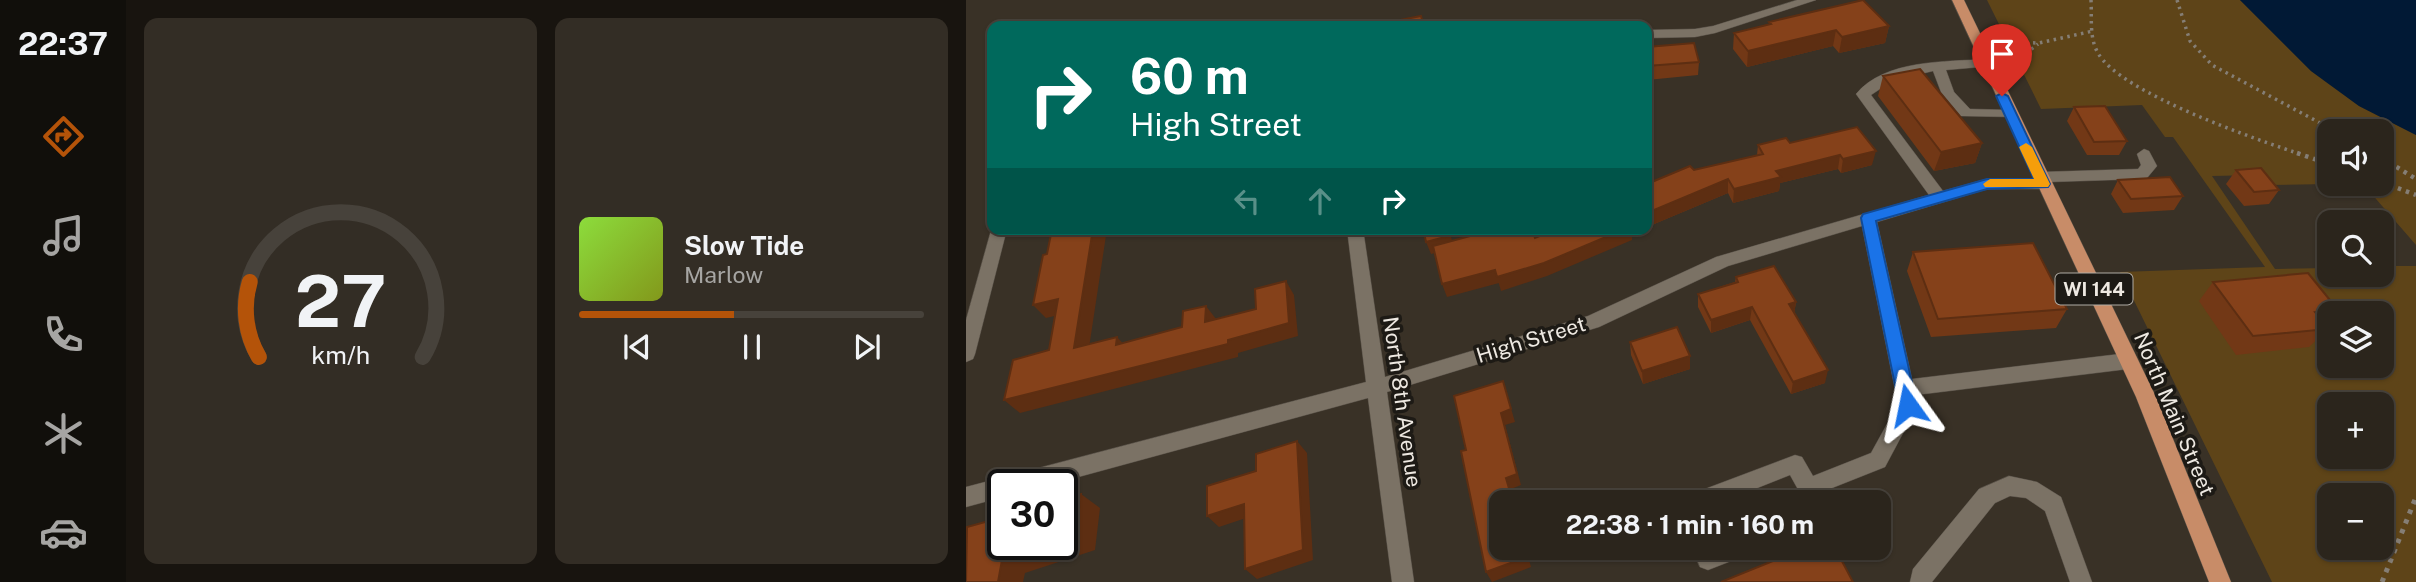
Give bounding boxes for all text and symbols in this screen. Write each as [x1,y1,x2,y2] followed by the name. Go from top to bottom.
[1972,24,2032,96] pin
[18,25,108,62] text: 22:37
[1983,35,2021,73] icon: arrive
[1130,47,1249,105] text: 60 m
[1015,49,1106,140] icon: right
[1130,106,1302,143] text: High Street
[39,112,88,161] icon: directions
[2317,119,2394,560] map controls
[2317,119,2394,196] button: sound
[1228,182,1266,220] icon: left
[1301,182,1339,220] icon: ahead
[1374,182,1412,220] icon: right
[2317,210,2394,287] button: search
[39,211,88,260] icon: music
[684,230,804,261] text: Slow Tide
[295,258,386,343] text: 27
[684,261,763,288] text: Marlow
[2056,274,2132,304] road number: WI 144
[2317,301,2394,378] button: layers
[39,310,88,359] icon: phone
[1473,311,1588,368] street label: High Street
[1378,315,1427,489] street label: North 8th Avenue
[618,328,656,366] icon: previous
[733,328,771,366] icon: pause
[848,328,886,366] icon: next
[2129,328,2220,499] street label: North Main Street
[311,340,370,370] text: km/h
[1871,368,1945,442] position arrow
[2317,392,2394,469] button: +
[39,409,88,458] icon: climate
[987,469,1078,560] speed limit sign: 30
[2317,483,2394,560] button: −
[39,508,88,557] icon: car
[1566,509,1814,540] text: 22:38 · 1 min · 160 m

